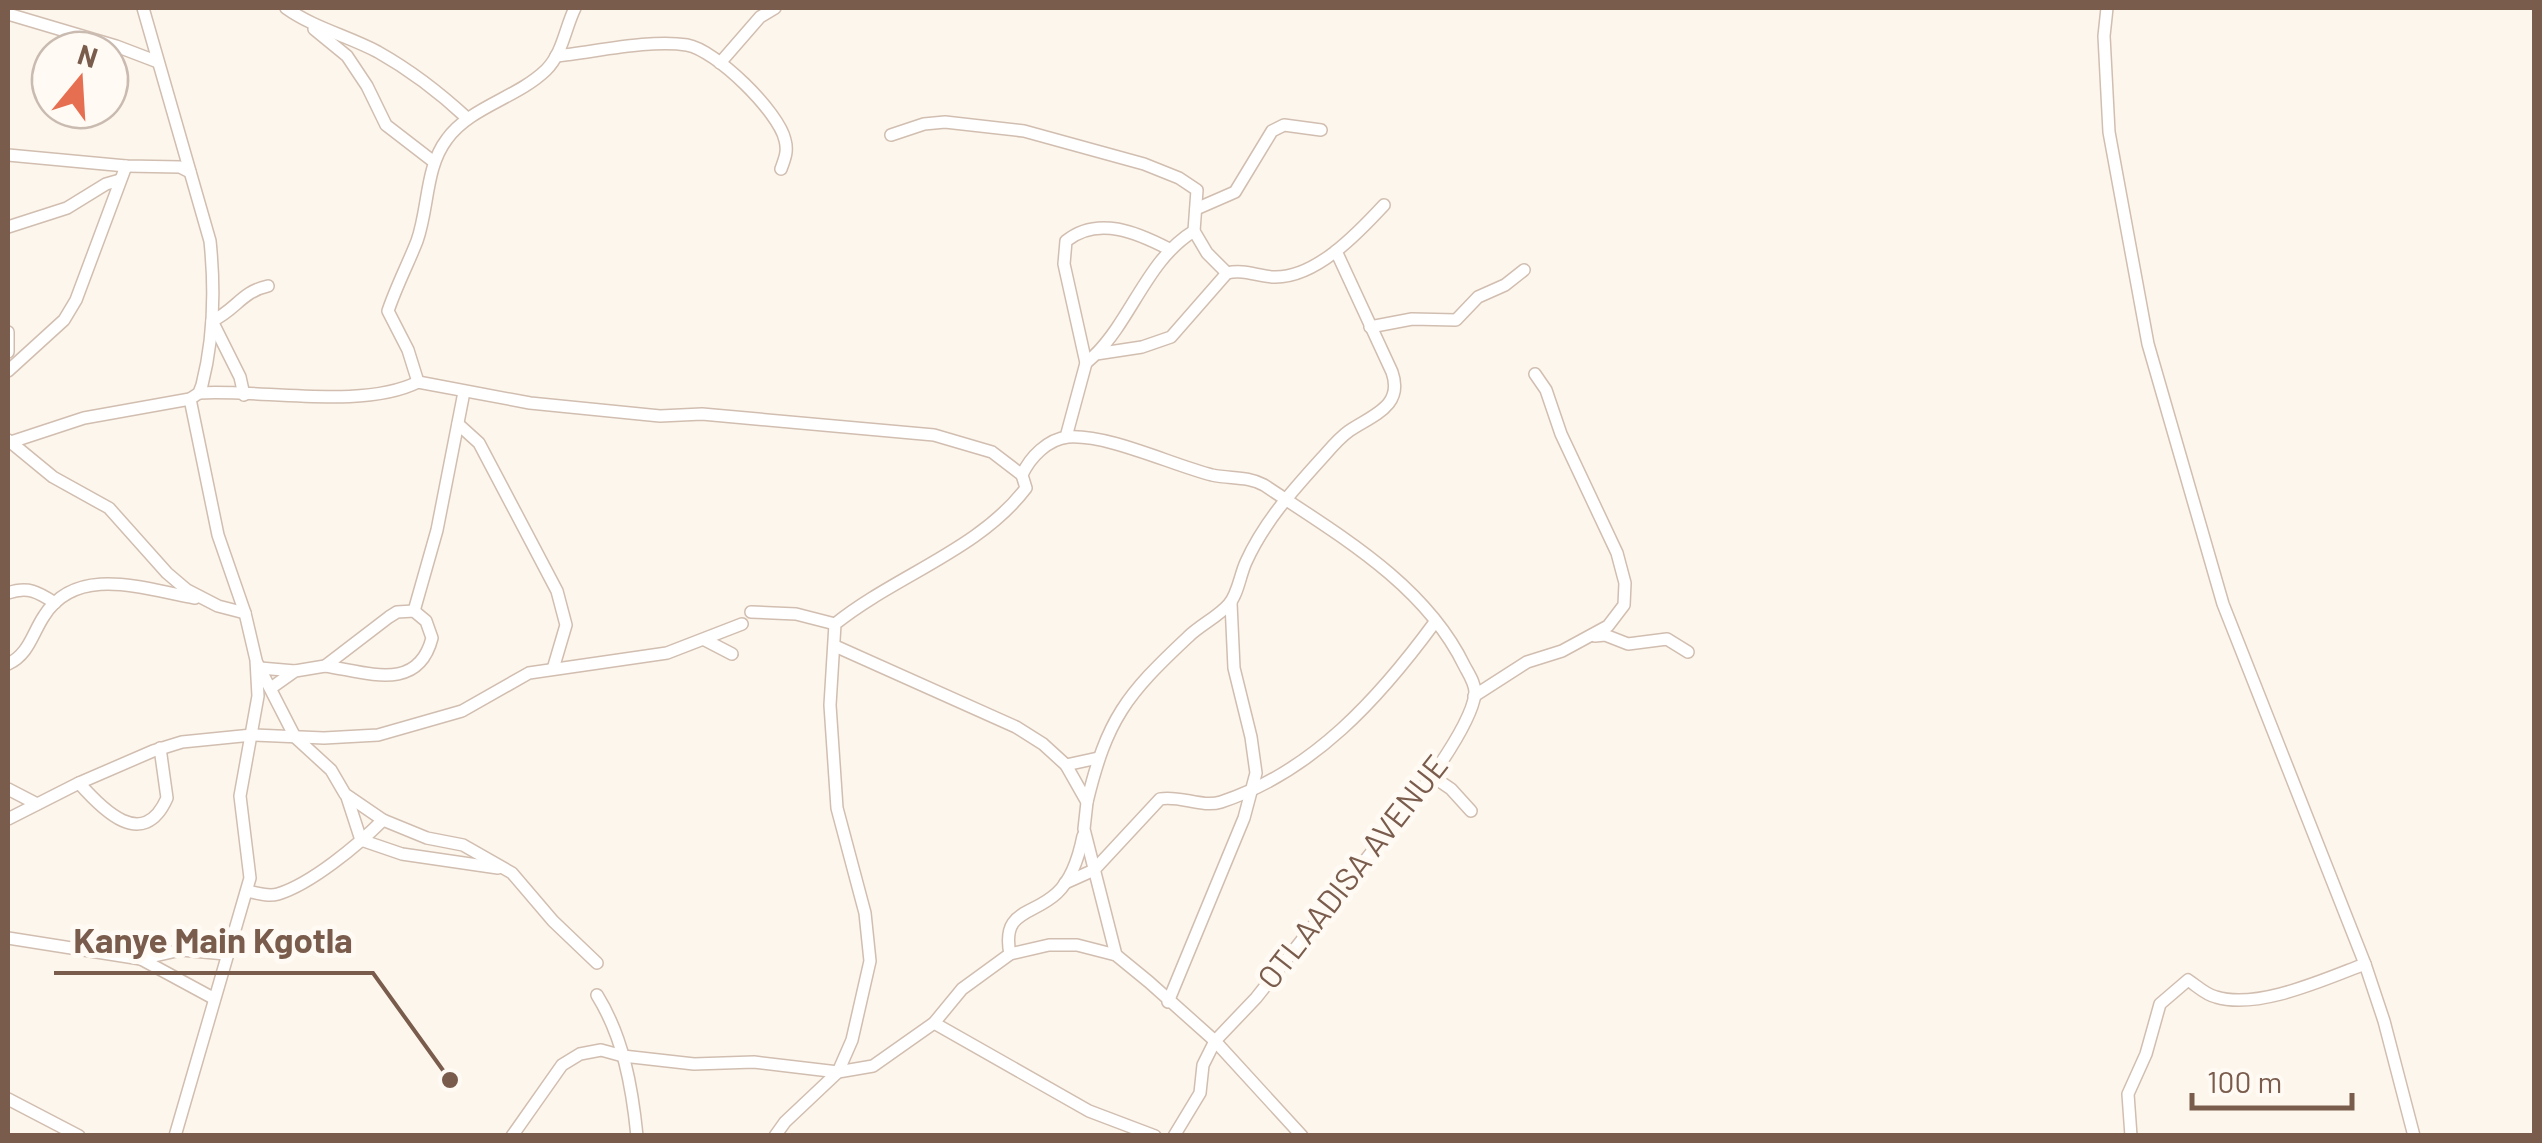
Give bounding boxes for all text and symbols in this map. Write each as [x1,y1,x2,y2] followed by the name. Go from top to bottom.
[30,30,130,130] north arrow
[74,36,102,74] text: N
[1248,746,1454,995] street label: OTLAADISA AVENUE
[54,908,373,973] callout: Kanye Main Kgotla
[73,918,353,960] text: Kanye Main Kgotla
[2192,1048,2352,1110] scale bar
[2207,1063,2282,1099] text: 100 m

